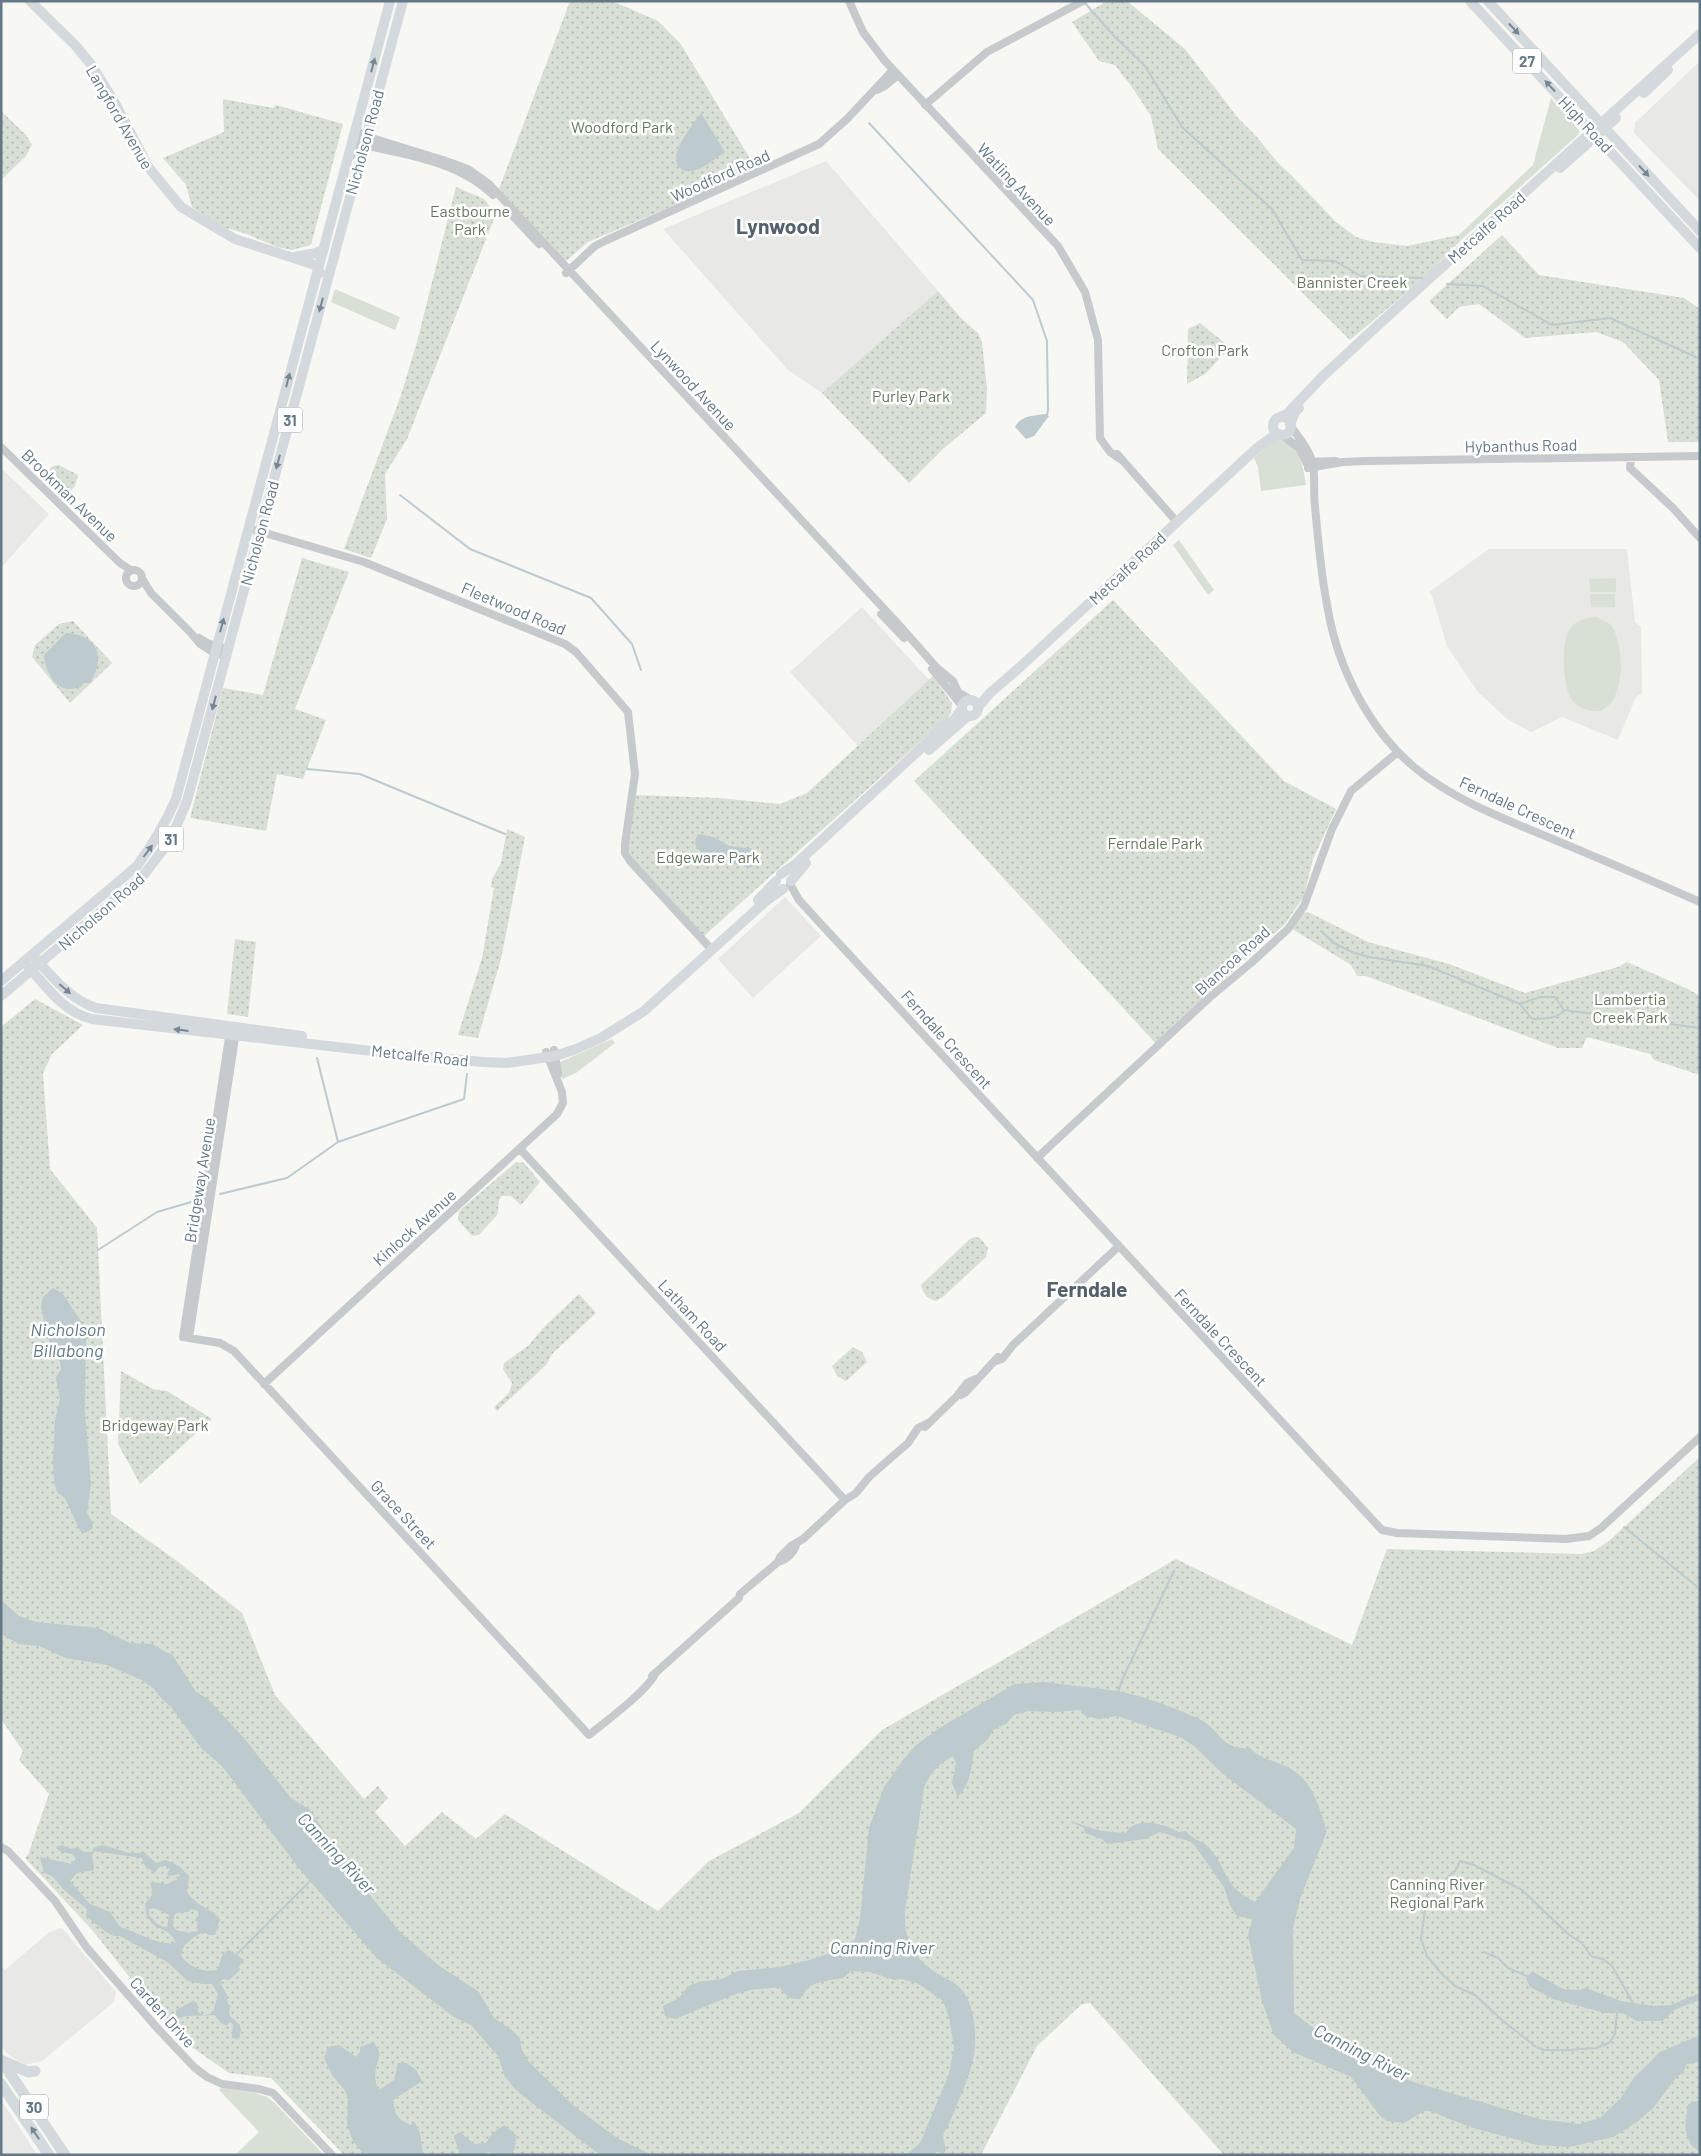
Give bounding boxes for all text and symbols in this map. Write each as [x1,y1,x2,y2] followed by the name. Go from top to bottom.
[1508,23,1520,35] one-way arrow
[1513,48,1541,74] road number: 27
[369,58,377,73] one-way arrow
[83,62,157,172] street label: Langford Avenue
[1544,80,1556,92] one-way arrow
[341,88,387,196] street label: Nicholson Road
[1555,92,1617,156] street label: High Road
[571,117,673,136] park label: Woodford Park
[974,139,1060,229] street label: Watling Avenue
[668,145,772,205] street label: Woodford Road
[1638,164,1650,176] one-way arrow
[1443,187,1529,267] street label: Metcalfe Road
[430,201,510,238] park label: Eastbourne Park
[736,213,820,238] district label: Lynwood
[1297,272,1407,291] park label: Bannister Creek
[316,297,324,312] one-way arrow
[647,336,741,434] street label: Lynwood Avenue
[1161,340,1249,359] park label: Crofton Park
[284,372,292,387] one-way arrow
[872,386,950,405] park label: Purley Park
[278,408,302,432] road number: 31
[1464,435,1578,455] street label: Hybanthus Road
[18,445,122,545] street label: Brookman Avenue
[274,454,282,469] one-way arrow
[236,479,282,587] street label: Nicholson Road
[1085,528,1169,608] street label: Metcalfe Road
[459,577,569,639] street label: Fleetwood Road
[218,617,226,632] one-way arrow
[209,696,217,711] one-way arrow
[1457,772,1579,842] street label: Ferndale Crescent
[158,826,184,852] road number: 31
[1107,833,1203,852] park label: Ferndale Park
[143,844,154,857] one-way arrow
[656,847,760,866] park label: Edgeware Park
[54,868,148,954] street label: Nicholson Road
[1191,921,1273,999] street label: Blancoa Road
[59,984,72,995] one-way arrow
[898,986,996,1092] street label: Ferndale Crescent
[1592,989,1668,1026] park label: Lambertia Creek Park
[173,1026,189,1034] one-way arrow
[370,1040,470,1070] street label: Metcalfe Road
[180,1116,218,1244] street label: Bridgeway Avenue
[369,1185,459,1269] street label: Kinlock Avenue
[655,1275,731,1355] street label: Latham Road
[1046,1276,1128,1301] district label: Ferndale
[1171,1284,1271,1390] street label: Ferndale Crescent
[30,1318,106,1361] water label: Nicholson Billabong
[101,1415,209,1434] park label: Bridgeway Park
[367,1476,441,1552] street label: Grace Street
[293,1807,381,1899] water label: Canning River
[1389,1874,1485,1911] park label: Canning River Regional Park
[830,1936,935,1958] water label: Canning River
[126,1973,200,2051] street label: Carden Drive
[1311,2019,1414,2086] water label: Canning River
[20,2094,48,2120] road number: 30
[30,2126,40,2140] one-way arrow

